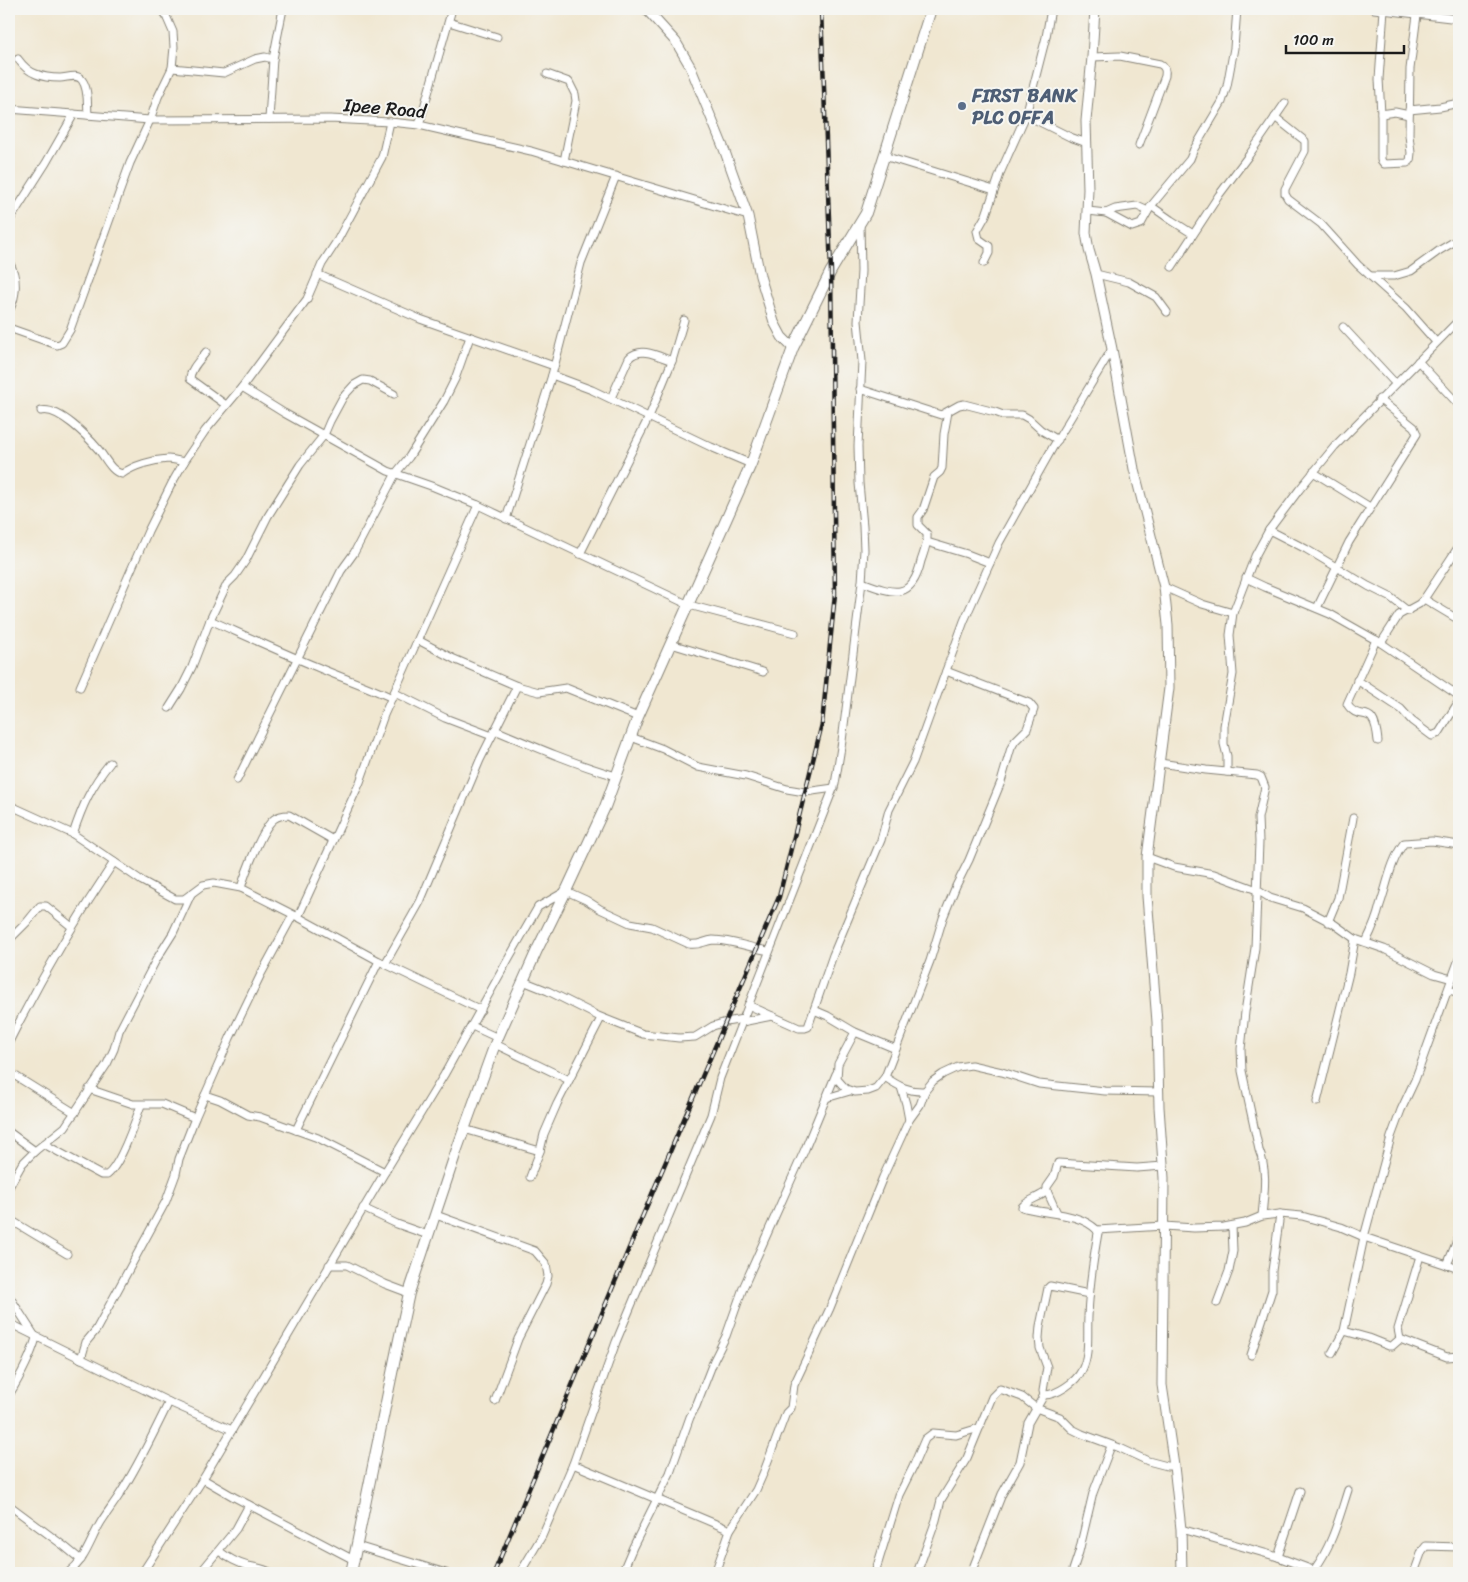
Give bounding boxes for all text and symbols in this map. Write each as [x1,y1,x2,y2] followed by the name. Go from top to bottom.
[1286,22,1403,54] scale bar
[1293,27,1334,53] text: 100 m
[971,79,1078,134] place label: FIRST BANK PLC OFFA
[341,88,430,128] street label: Ipee Road
[956,100,968,112] marker: FIRST BANK PLC OFFA

